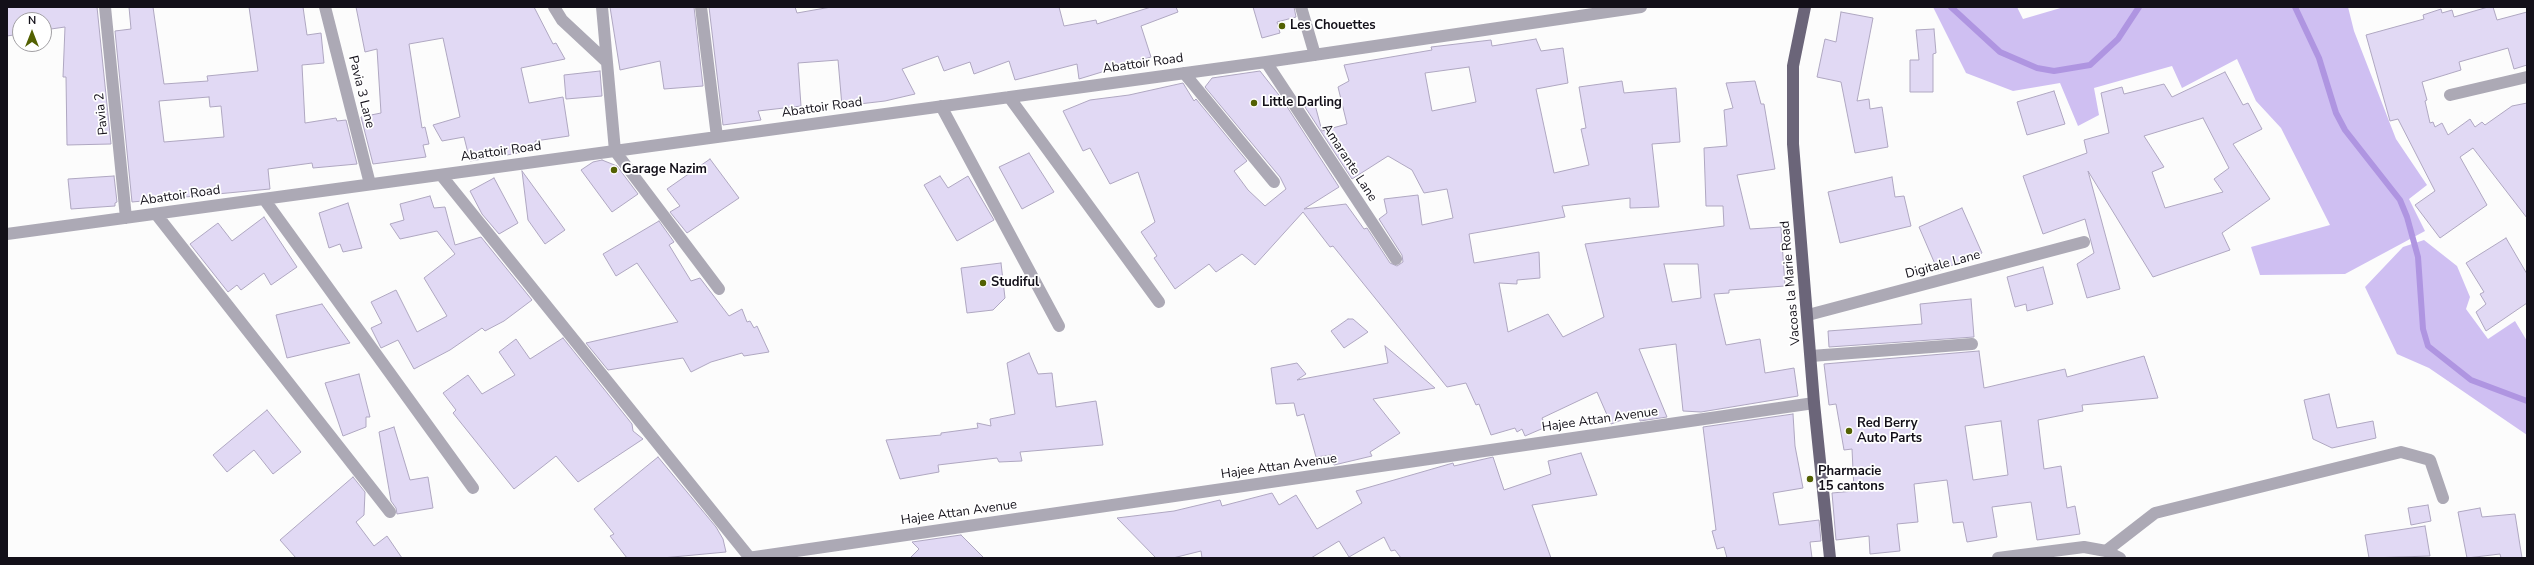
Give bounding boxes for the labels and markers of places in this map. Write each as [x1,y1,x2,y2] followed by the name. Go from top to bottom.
[1290,18,1376,34] place label: Les Chouettes
[1277,21,1287,31] marker: Les Chouettes
[1262,95,1342,111] place label: Little Darling
[1249,98,1259,108] marker: Little Darling
[622,162,707,178] place label: Garage Nazim
[609,165,619,175] marker: Garage Nazim
[991,275,1039,291] place label: Studiful
[978,278,988,288] marker: Studiful
[1857,416,1922,447] place label: Red Berry Auto Parts
[1844,426,1854,436] marker: Red Berry Auto Parts
[1818,464,1884,495] place label: Pharmacie 15 cantons
[1805,474,1815,484] marker: Pharmacie 15 cantons

